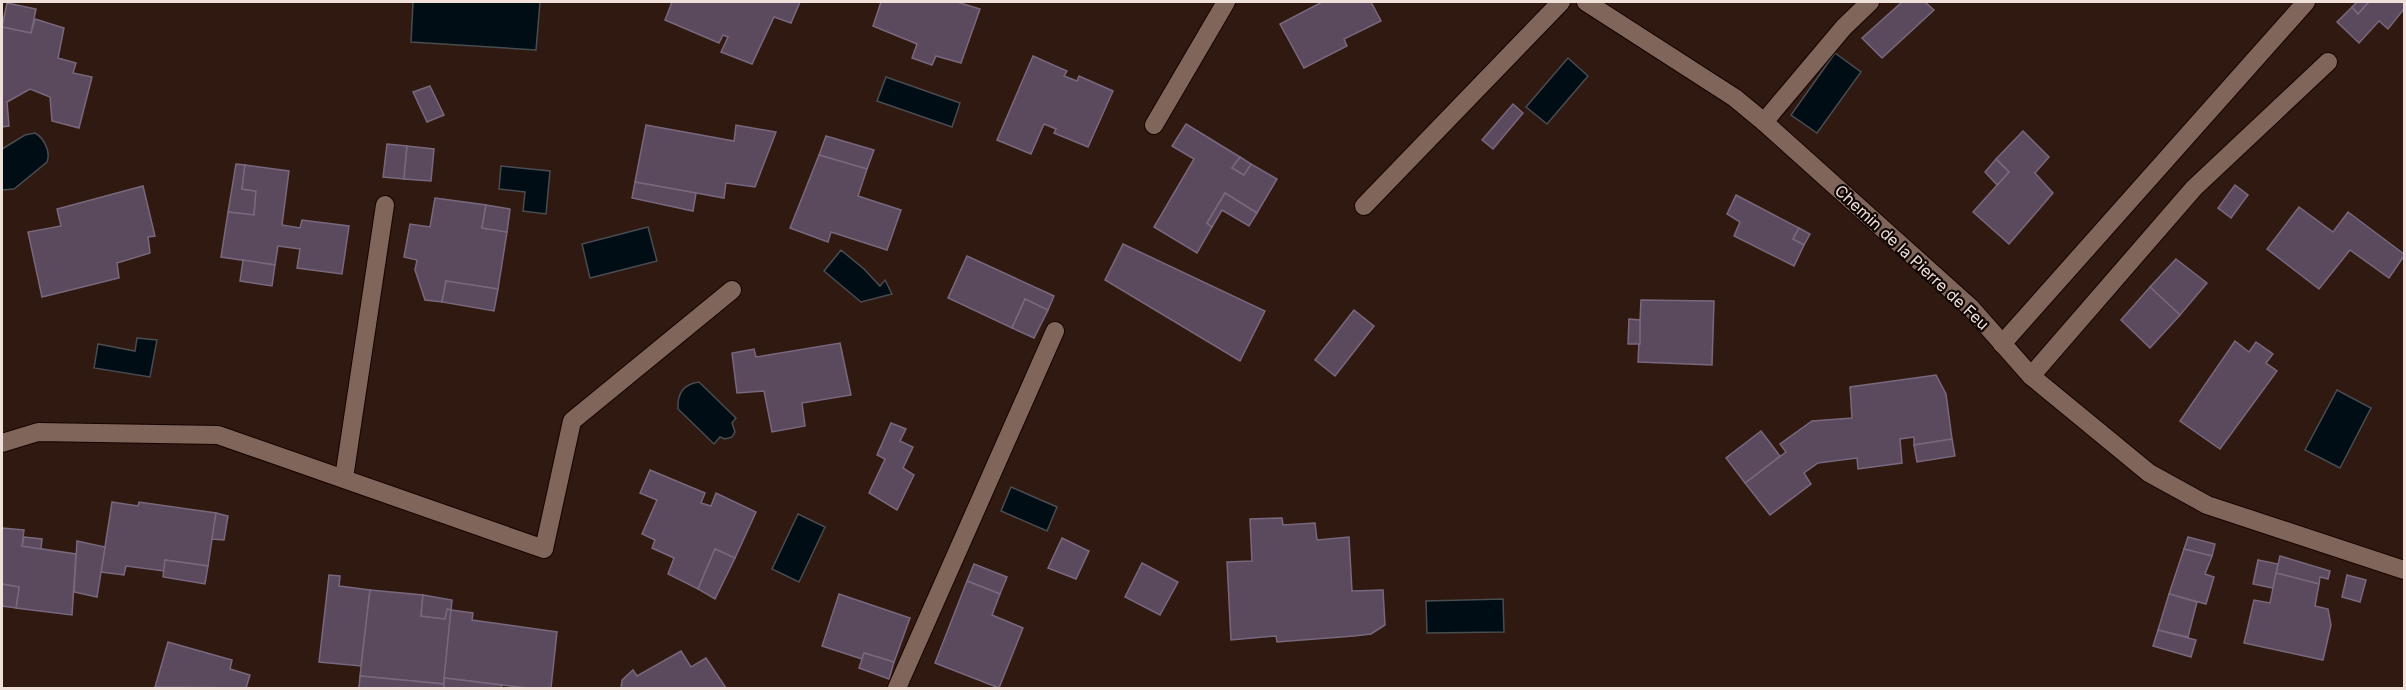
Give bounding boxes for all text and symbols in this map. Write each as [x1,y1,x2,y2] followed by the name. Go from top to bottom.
[1831,180,1993,334] street label: Chemin de la Pierre de Feu

